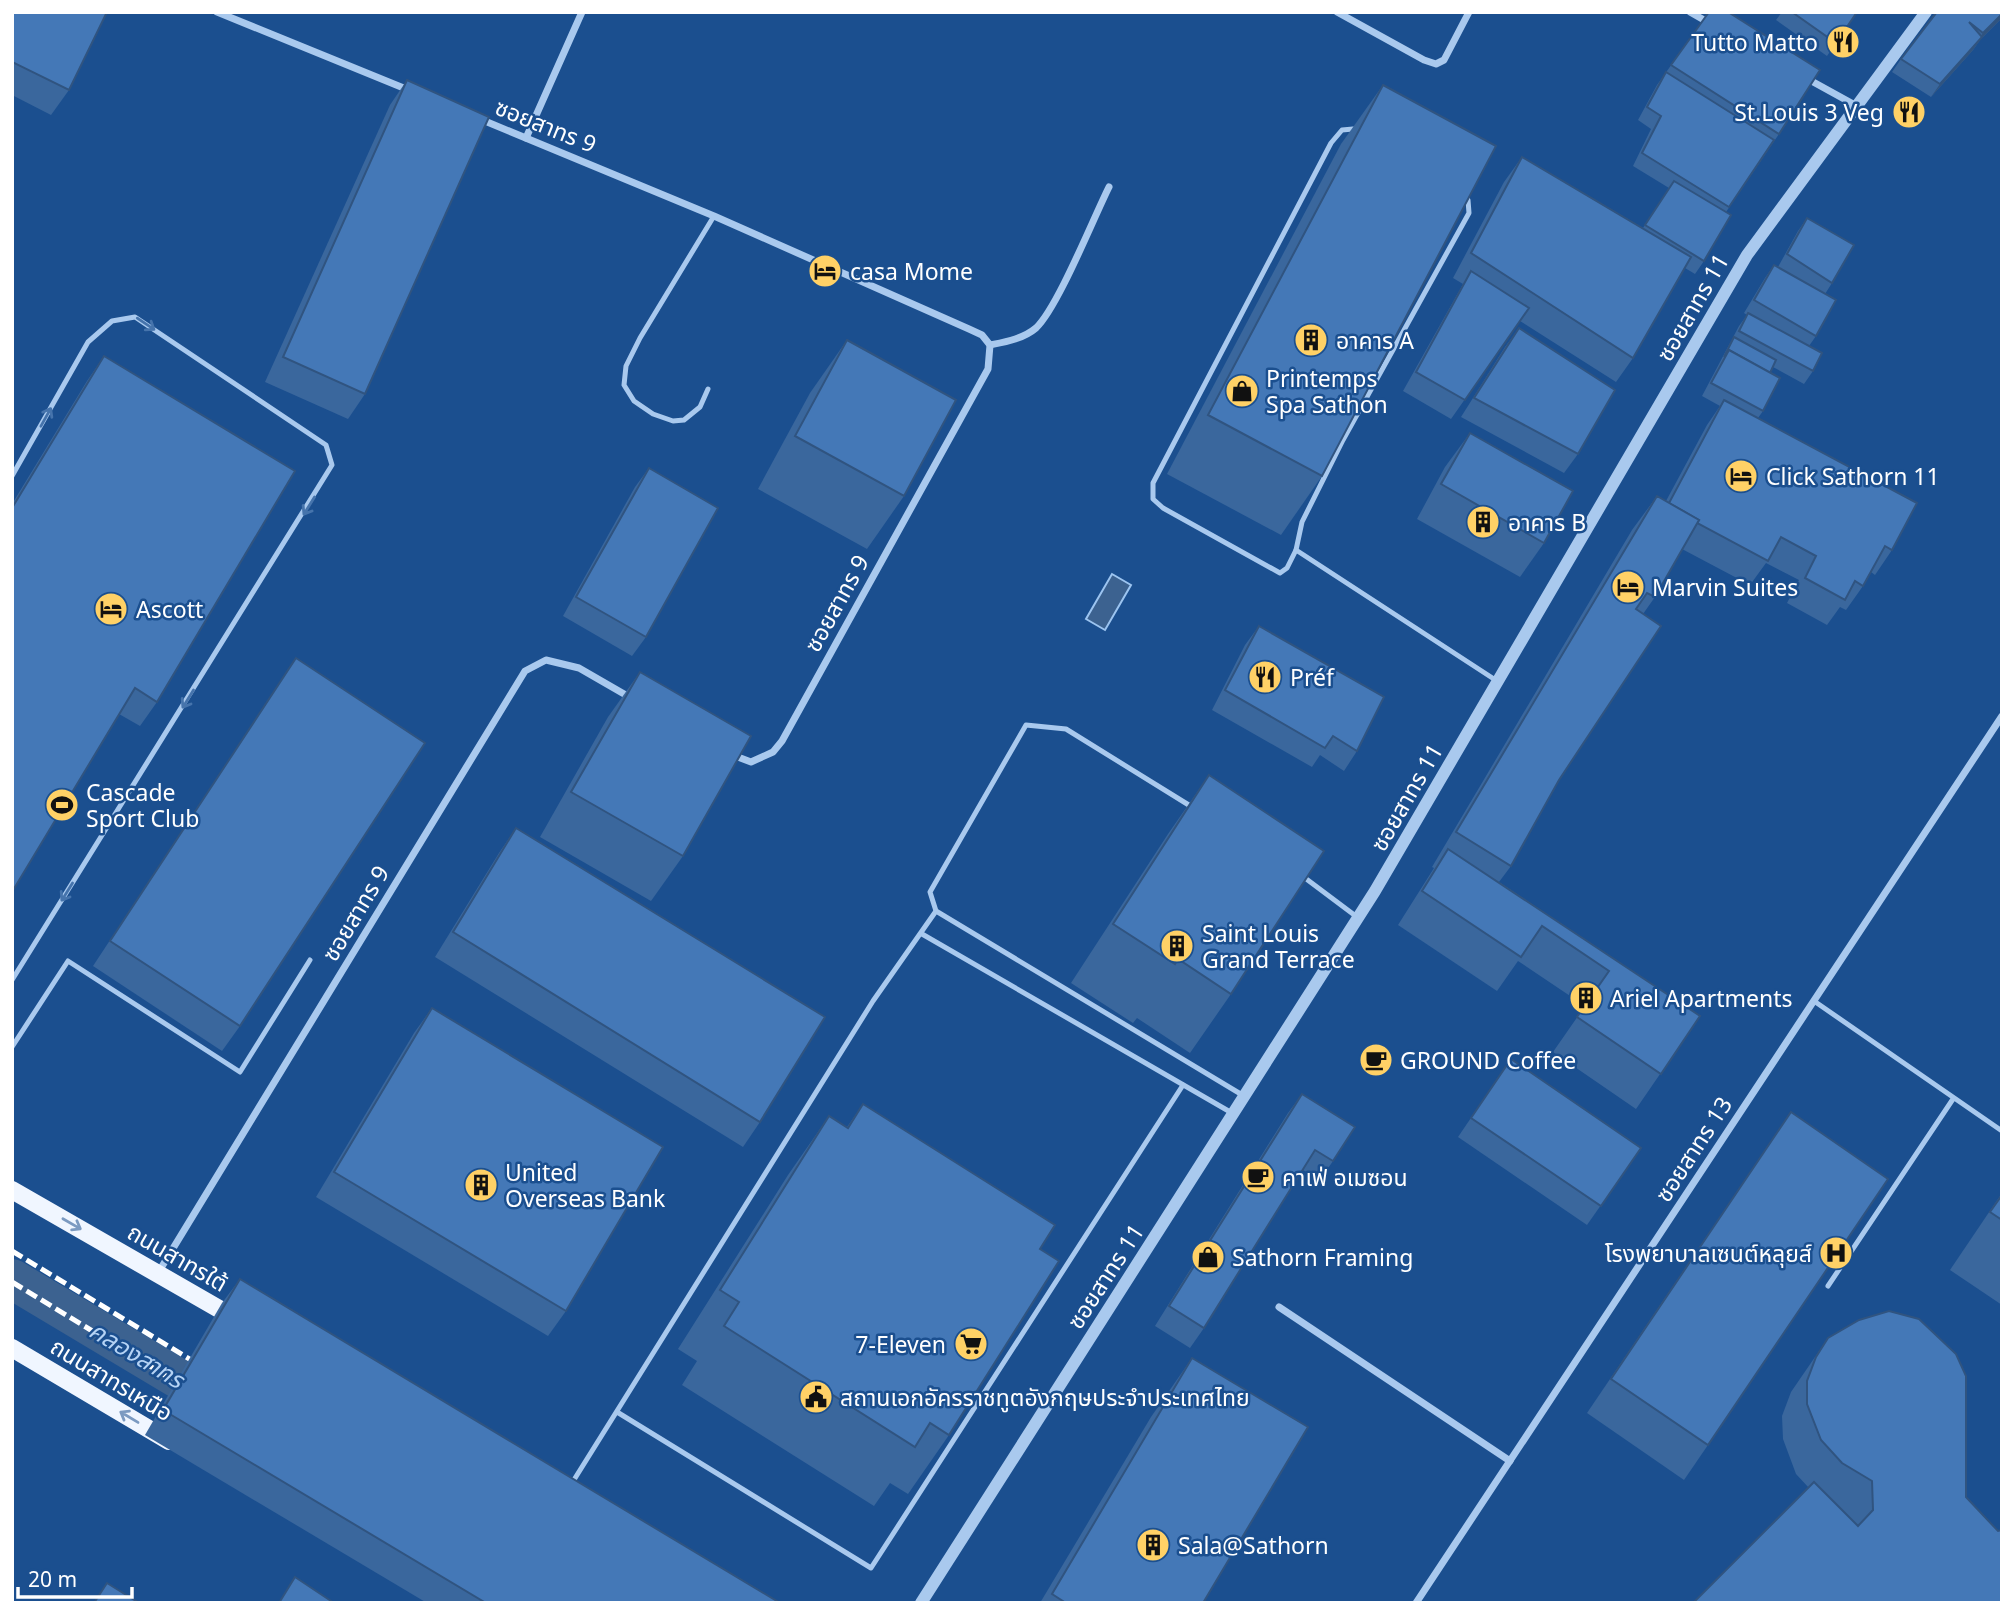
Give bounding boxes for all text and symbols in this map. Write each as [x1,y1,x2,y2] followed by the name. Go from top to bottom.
[1824,23,1862,61] restaurant icon: Tutto Matto
[1691,26,1818,58] place label: Tutto Matto
[491,90,601,160] street label: ซอยสาทร 9
[1890,93,1928,131] restaurant icon: St.Louis 3 Veg
[1734,96,1884,128] place label: St.Louis 3 Veg
[1648,247,1736,367] street label: ซอยสาทร 11
[806,252,844,290] hotel icon: casa Mome
[850,255,973,287] place label: casa Mome
[136,317,155,332] one-way arrow
[1292,321,1330,359] building icon: อาคาร A
[1336,324,1414,356] place label: อาคาร A
[1266,362,1388,420] place label: Printemps Spa Sathon
[1223,372,1261,410] shop icon: Printemps Spa Sathon
[40,407,53,428] one-way arrow
[1722,457,1760,495] hotel icon: Click Sathorn 11
[1766,460,1940,492] place label: Click Sathorn 11
[302,496,316,516] one-way arrow
[1464,503,1502,541] building icon: อาคาร B
[1508,506,1586,538] place label: อาคาร B
[796,549,876,657] street label: ซอยสาทร 9
[1609,568,1647,606] hotel icon: Marvin Suites
[1652,571,1798,603] place label: Marvin Suites
[92,590,130,628] hotel icon: Ascott
[136,593,203,625] place label: Ascott
[1246,658,1284,696] restaurant icon: Préf
[1290,661,1335,693] place label: Préf
[181,689,196,708] one-way arrow
[1362,737,1450,857] street label: ซอยสาทร 11
[86,776,199,834] place label: Cascade Sport Club
[43,786,81,824] sports icon: Cascade Sport Club
[314,859,396,967] street label: ซอยสาทร 9
[60,881,74,901] one-way arrow
[1202,917,1355,975] place label: Saint Louis Grand Terrace
[1158,927,1196,965] building icon: Saint Louis Grand Terrace
[1567,979,1605,1017] building icon: Ariel Apartments
[1610,982,1793,1014] place label: Ariel Apartments
[1357,1041,1395,1079] cafe icon: GROUND Coffee
[1400,1044,1576,1076] place label: GROUND Coffee
[1647,1090,1739,1208] street label: ซอยสาทร 13
[505,1156,666,1214] place label: United Overseas Bank
[1239,1158,1277,1196] cafe icon: คาเฟ่ อเมซอน
[1282,1161,1408,1193] place label: คาเฟ่ อเมซอน
[462,1166,500,1204] building icon: United Overseas Bank
[122,1215,234,1299] street label: ถนนสาทรใต้
[61,1217,81,1231] one-way arrow
[1059,1217,1151,1335] street label: ซอยสาทร 11
[1817,1234,1855,1272] hospital icon: โรงพยาบาลเซนต์หลุยส์
[1605,1237,1812,1269] place label: โรงพยาบาลเซนต์หลุยส์
[1189,1238,1227,1276] shop icon: Sathorn Framing
[1232,1241,1413,1273] place label: Sathorn Framing
[84,1313,192,1396] water label: คลองสาทร
[952,1325,990,1363] supermarket icon: 7-Eleven
[855,1328,946,1360] place label: 7-Eleven
[45,1330,179,1428] street label: ถนนสาทรเหนือ
[797,1378,835,1416] public building icon: สถานเอกอัครราชทูตอังกฤษประจำประเทศไทย
[840,1381,1250,1413] place label: สถานเอกอัครราชทูตอังกฤษประจำประเทศไทย
[119,1410,139,1424] one-way arrow
[1134,1526,1172,1564] building icon: Sala@Sathorn
[1178,1529,1329,1561] place label: Sala@Sathorn
[18,1556,131,1600] scale bar
[28,1565,77,1593] text: 20 m

